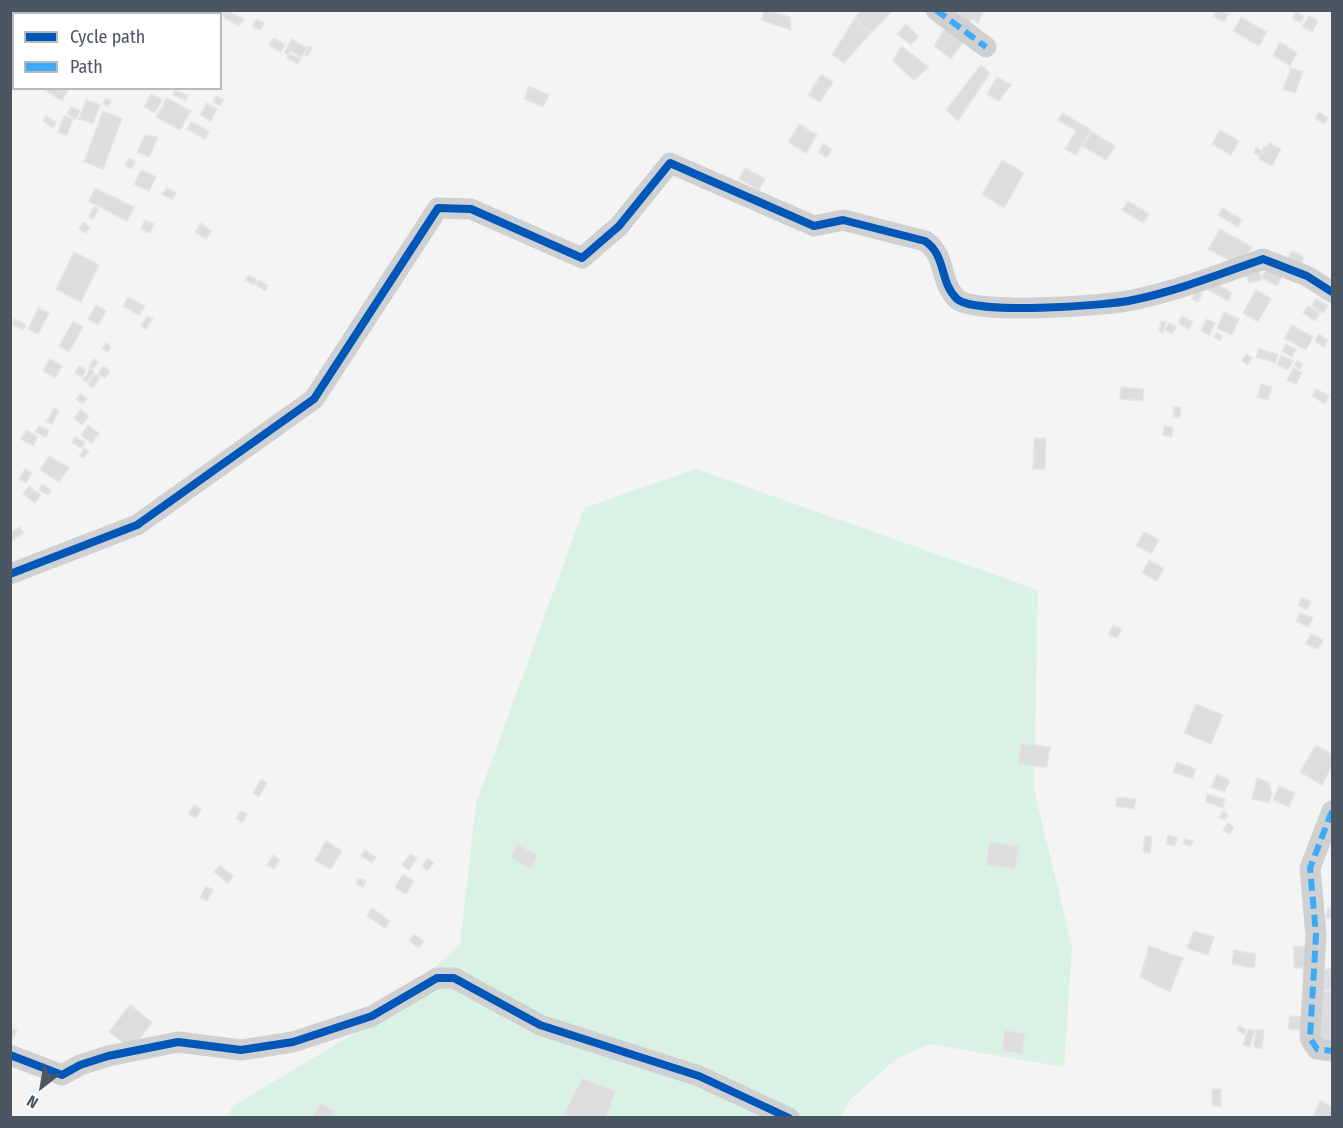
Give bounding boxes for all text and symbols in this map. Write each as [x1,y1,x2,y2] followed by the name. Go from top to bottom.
[12,12,222,90] legend
[70,26,145,48] text: Cycle path
[70,56,103,78] text: Path
[12,1056,72,1116] north arrow
[23,1091,41,1112] text: N

